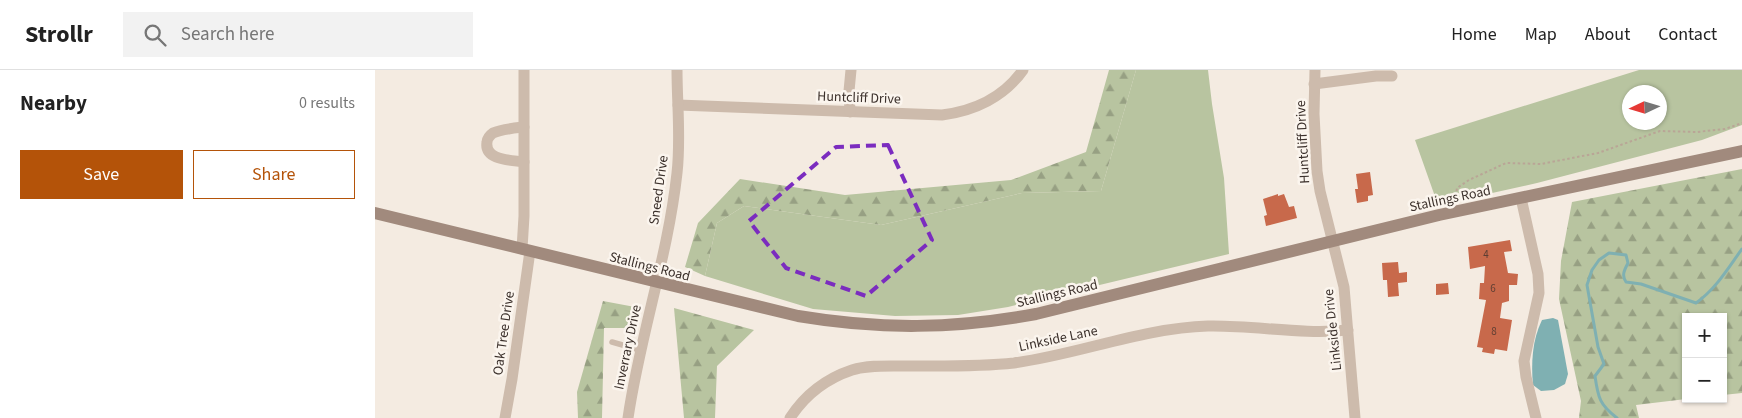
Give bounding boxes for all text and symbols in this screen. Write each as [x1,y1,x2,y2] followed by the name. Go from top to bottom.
[123,12,473,57] search box
[25,17,93,52] text: Strollr
[141,21,169,49] icon: search
[181,21,274,48] text: Search here
[1451,22,1497,47] text: Home
[1525,22,1557,47] text: Map
[1585,22,1630,47] text: About
[1658,22,1717,47] text: Contact
[1622,85,1667,130] north arrow
[817,87,901,109] street label: Huntcliff Drive
[20,88,87,118] text: Nearby
[299,92,355,114] text: 0 results
[1291,100,1315,184] street label: Huntcliff Drive
[20,150,183,199] button: Save
[193,150,355,199] button: Share
[644,154,674,226] street label: Sneed Drive
[1408,181,1493,217] street label: Stallings Road
[607,247,692,287] street label: Stallings Road
[1483,247,1489,262] house number: 4
[1015,275,1100,313] street label: Stallings Road
[1490,281,1496,296] house number: 6
[1319,288,1347,372] street label: Linkside Drive
[488,290,520,376] street label: Oak Tree Drive
[609,303,647,391] street label: Inverrary Drive
[1682,313,1727,403] map controls
[1682,313,1727,358] button: +
[1017,321,1100,357] street label: Linkside Lane
[1491,324,1497,339] house number: 8
[1682,358,1727,403] button: −

